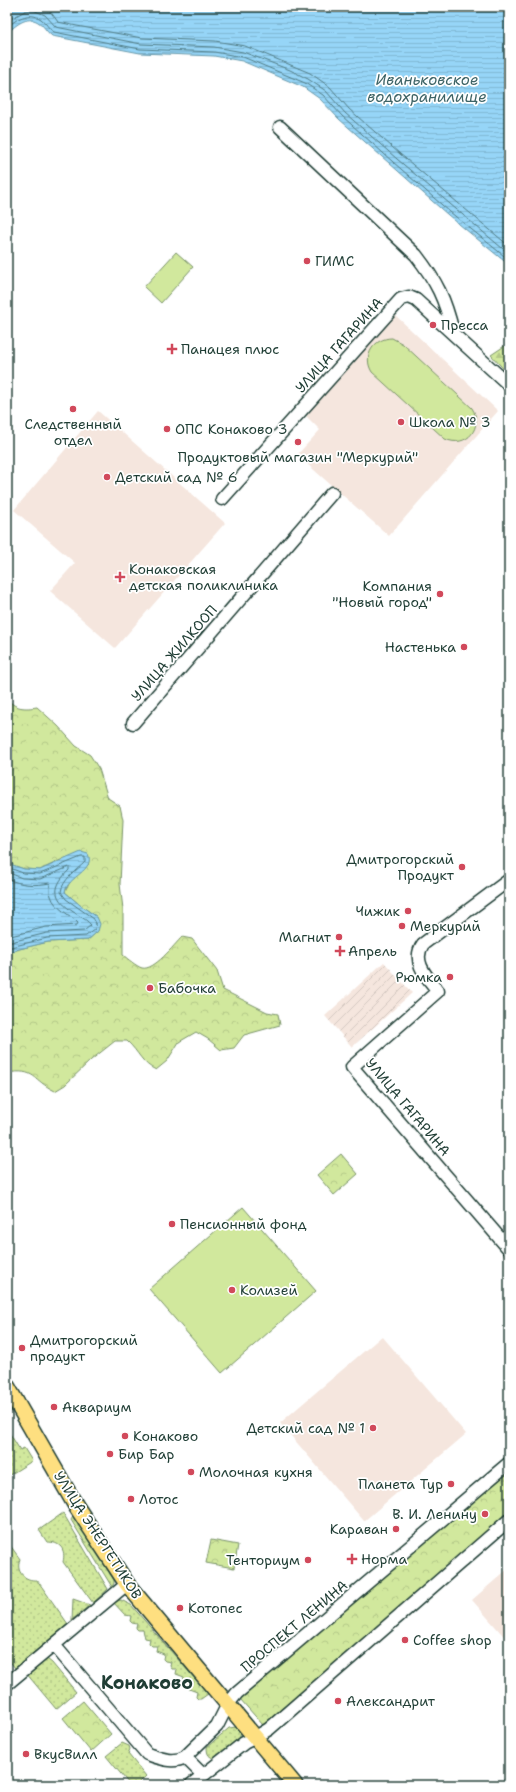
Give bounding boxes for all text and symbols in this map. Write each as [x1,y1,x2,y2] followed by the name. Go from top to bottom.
[367,70,487,107] water label: Иваньковское водохранилище
[315,252,354,270] place label: ГИМС
[302,256,312,266] marker: ГИМС
[291,294,387,396] street label: УЛИЦА ГАГАРИНА
[441,316,489,334] place label: Пресса
[428,320,438,330] marker: Пресса
[181,340,279,358] place label: Панацея плюс
[166,343,178,355] marker: Панацея плюс
[68,404,78,414] marker: Следственный отдел
[409,413,491,431] place label: Школа № 3
[24,415,122,449] place label: Следственный отдел
[396,417,406,427] marker: Школа № 3
[175,420,288,438] place label: ОПС Конаково 3
[162,424,172,434] marker: ОПС Конаково 3
[293,437,303,447] marker: Продуктовый магазин "Меркурий"
[178,448,418,466] place label: Продуктовый магазин "Меркурий"
[115,468,238,486] place label: Детский сад № 6
[102,472,112,482] marker: Детский сад № 6
[129,560,278,594] place label: Конаковская детская поликлиника
[114,571,126,583] marker: Конаковская детская поликлиника
[332,577,432,611] place label: Компания "Новый город"
[435,589,445,599] marker: Компания "Новый город"
[127,601,221,705] street label: УЛИЦА ЖИЛКООП
[385,638,456,656] place label: Настенька
[459,642,469,652] marker: Настенька
[346,850,455,884] place label: Дмитрогорский Продукт
[457,862,467,872] marker: Дмитрогорский Продукт
[356,902,401,920] place label: Чижик
[403,906,413,916] marker: Чижик
[410,917,481,935] place label: Меркурий
[397,921,407,931] marker: Меркурий
[279,928,332,946] place label: Магнит
[334,932,344,942] marker: Магнит
[348,942,397,960] place label: Апрель
[335,946,345,956] marker: Апрель
[395,968,442,986] place label: Рюмка
[445,972,455,982] marker: Рюмка
[158,979,216,997] place label: Бабочка
[145,983,155,993] marker: Бабочка
[362,1054,454,1160] street label: УЛИЦА ГАГАРИНА
[180,1215,307,1233] place label: Пенсионный фонд
[167,1219,177,1229] marker: Пенсионный фонд
[240,1281,298,1299] place label: Колизей
[227,1285,237,1295] marker: Колизей
[30,1331,138,1365] place label: Дмитрогорский продукт
[17,1343,27,1353] marker: Дмитрогорский продукт
[62,1398,131,1416] place label: Аквариум
[49,1402,59,1412] marker: Аквариум
[246,1419,365,1437] place label: Детский сад № 1
[368,1423,378,1433] marker: Детский сад № 1
[133,1427,198,1445] place label: Конаково
[120,1431,130,1441] marker: Конаково
[118,1445,174,1463] place label: Бир Бар
[105,1449,115,1459] marker: Бир Бар
[199,1463,313,1481] place label: Молочная кухня
[186,1467,196,1477] marker: Молочная кухня
[50,1468,146,1602] street label: УЛИЦА ЭНЕРГЕТИКОВ
[358,1475,443,1493] place label: Планета Тур
[446,1479,456,1489] marker: Планета Тур
[139,1490,179,1508] place label: Лотос
[126,1494,136,1504] marker: Лотос
[392,1505,477,1523] place label: В. И. Ленину
[480,1509,490,1519] marker: В. И. Ленину
[330,1520,388,1538] place label: Караван
[391,1524,401,1534] marker: Караван
[361,1550,407,1568] place label: Норма
[226,1551,300,1569] place label: Тенториум
[346,1553,358,1565] marker: Норма
[303,1555,313,1565] marker: Тенториум
[237,1576,351,1676] street label: ПРОСПЕКТ ЛЕНИНА
[188,1599,243,1617] place label: Котопес
[175,1603,185,1613] marker: Котопес
[413,1631,492,1649] place label: Coffee shop
[400,1635,410,1645] marker: Coffee shop
[101,1671,193,1695] district label: Конаково
[346,1692,436,1710] place label: Александрит
[333,1696,343,1706] marker: Александрит
[34,1745,97,1763] place label: ВкусВилл
[21,1749,31,1759] marker: ВкусВилл

